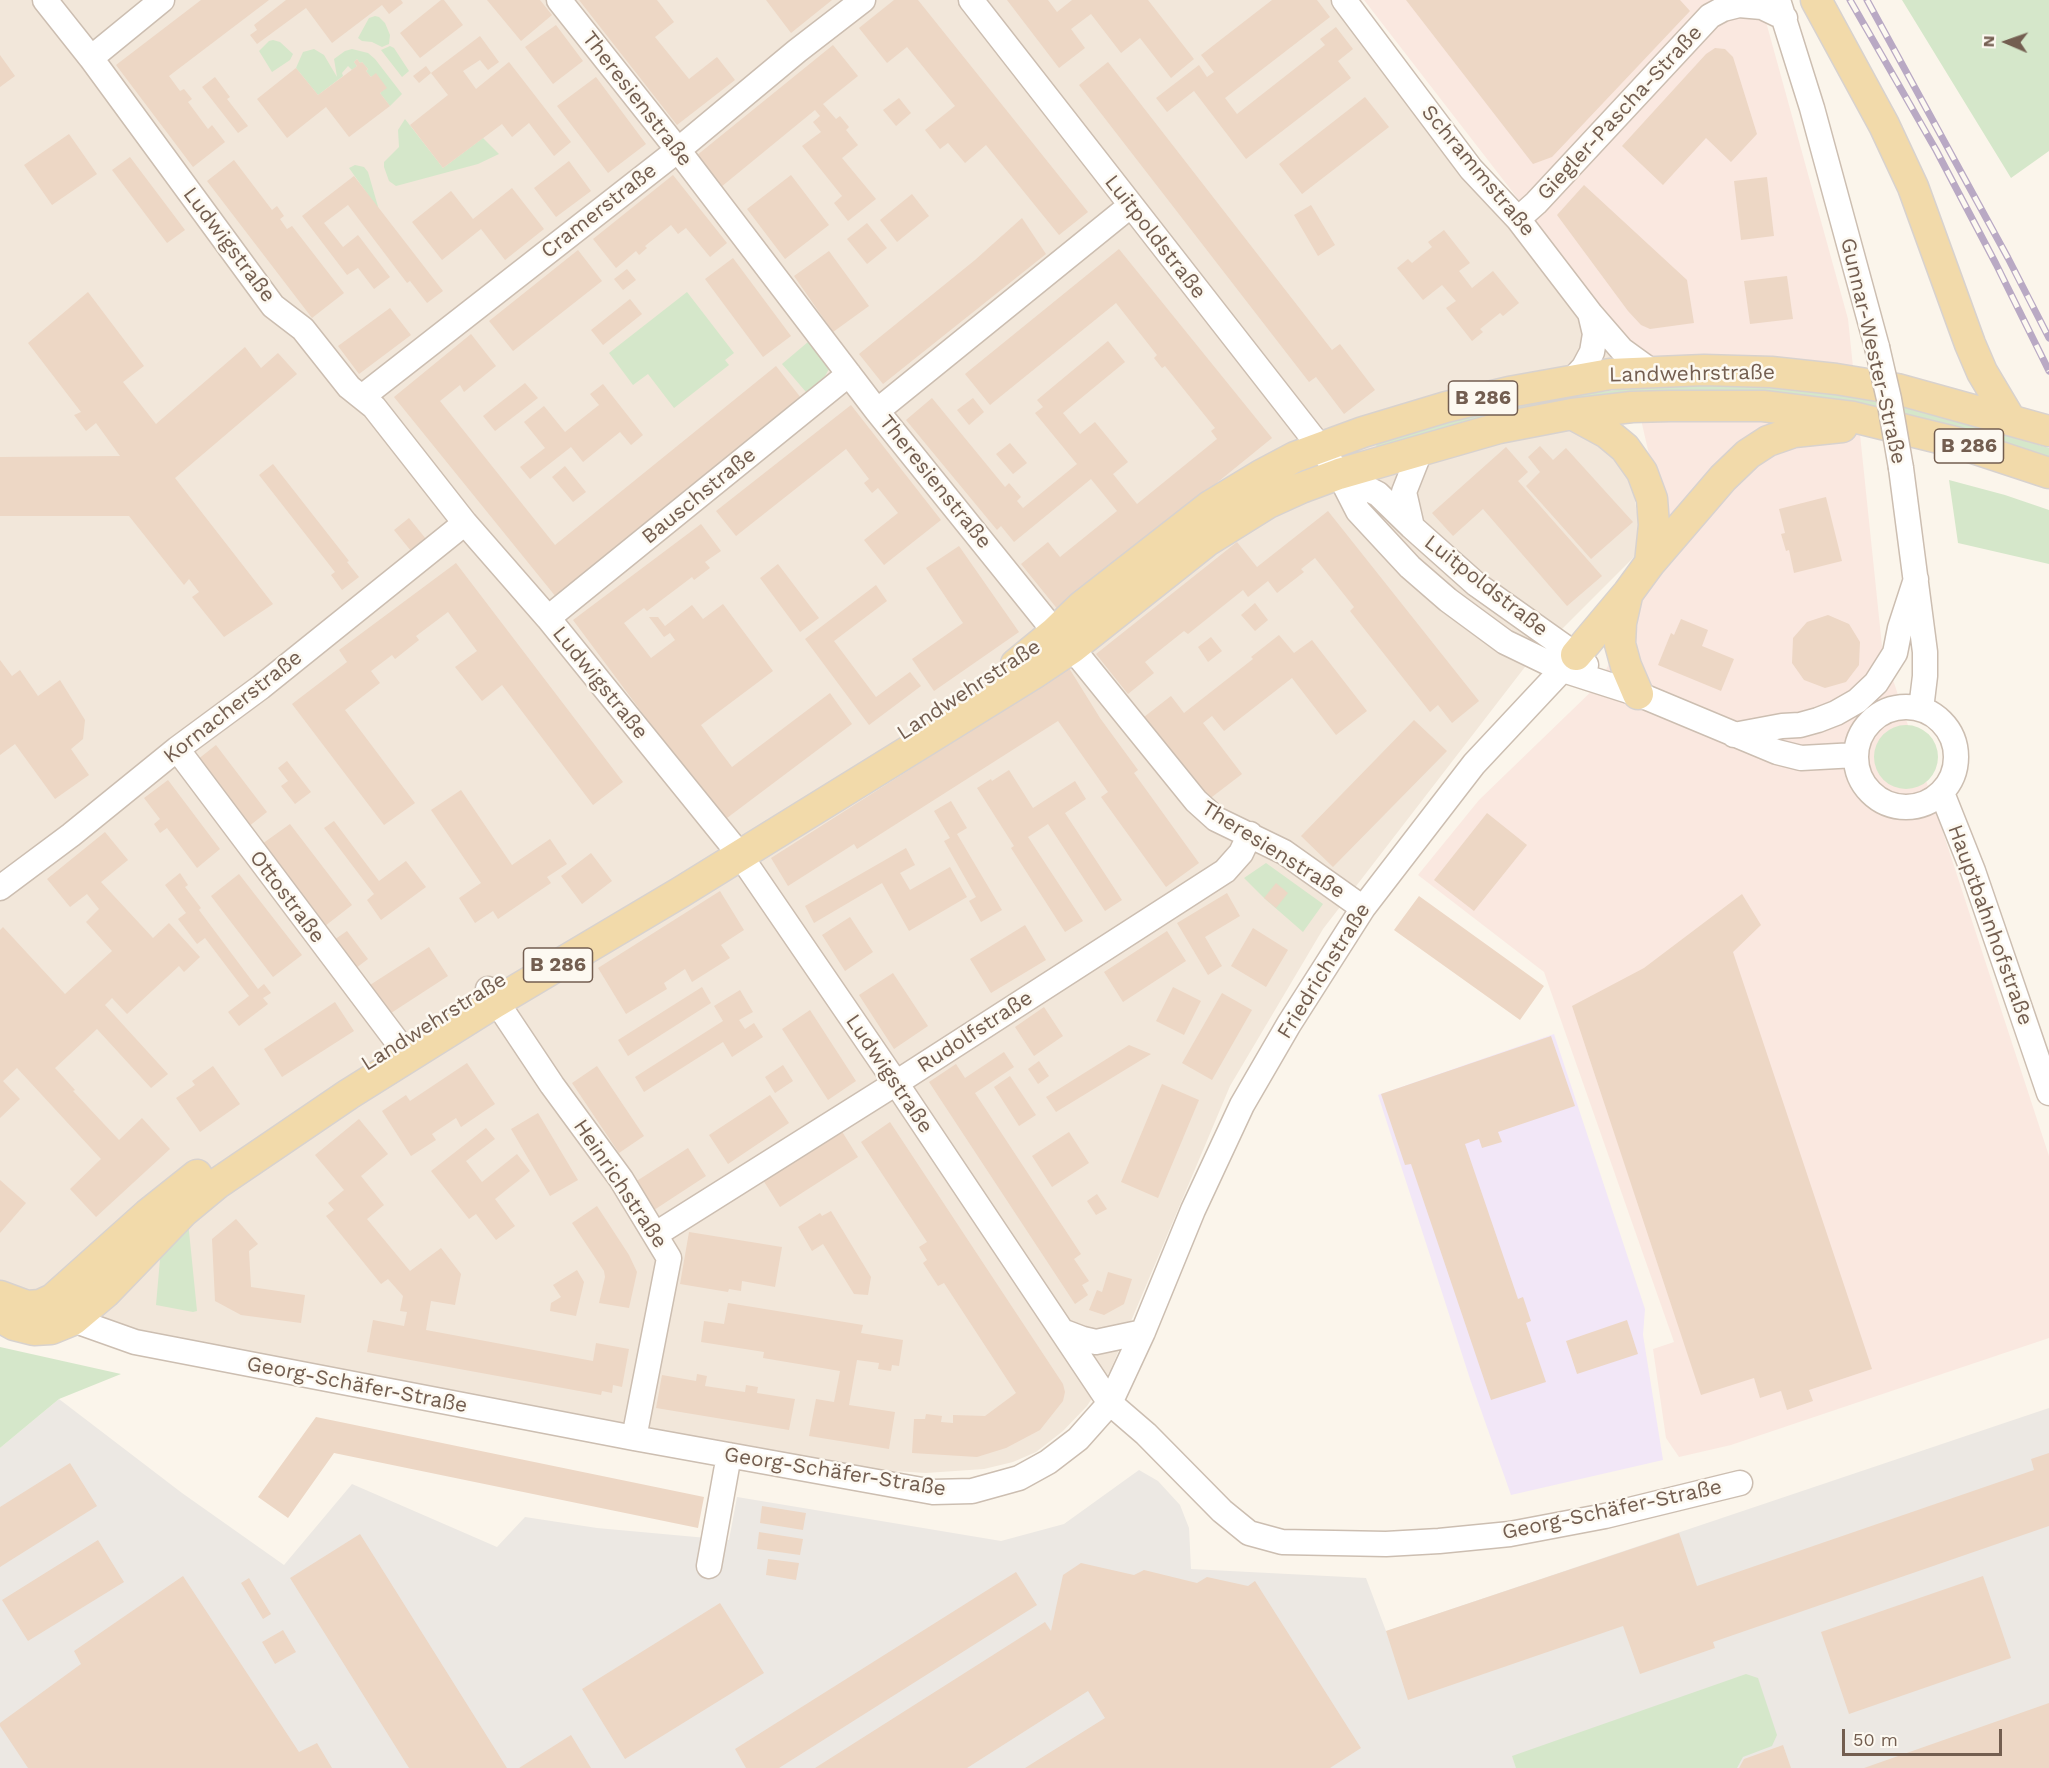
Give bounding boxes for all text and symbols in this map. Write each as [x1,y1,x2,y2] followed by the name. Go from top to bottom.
[1977,12,2037,72] north arrow
[1532,20,1708,206] street label: Giegler-Pascha-Straße
[576,26,698,172] street label: Theresienstraße
[1979,35,1998,48] text: N
[1416,100,1540,242] street label: Schrammstraße
[536,158,662,264] street label: Cramerstraße
[1099,170,1211,304] street label: Luitpoldstraße
[177,182,281,308] street label: Ludwigstraße
[1835,235,1911,467] street label: Gunnar-Wester-Straße
[1609,360,1775,388] street label: Landwehrstraße
[1448,381,1518,415] road number: B 286
[873,410,997,554] street label: Theresienstraße
[1934,429,2004,463] road number: B 286
[637,442,761,550] street label: Bauschstraße
[1419,530,1553,642] street label: Luitpoldstraße
[547,621,653,745] street label: Ludwigstraße
[892,634,1046,746] street label: Landwehrstraße
[159,645,307,769] street label: Kornacherstraße
[1197,796,1349,904] street label: Theresienstraße
[1942,821,2038,1029] street label: Hauptbahnhofstraße
[244,846,330,948] street label: Ottostraße
[1272,898,1376,1044] street label: Friedrichstraße
[524,948,592,982] road number: B 286
[357,967,511,1077] street label: Landwehrstraße
[913,985,1037,1079] street label: Rudolfstraße
[840,1010,938,1138] street label: Ludwigstraße
[568,1115,672,1253] street label: Heinrichstraße
[245,1351,469,1419] street label: Georg-Schäfer-Straße
[722,1442,948,1502] street label: Georg-Schäfer-Straße
[1500,1474,1724,1546] street label: Georg-Schäfer-Straße
[1845,1717,2006,1755] scale bar
[1853,1729,1898,1750] text: 50 m

